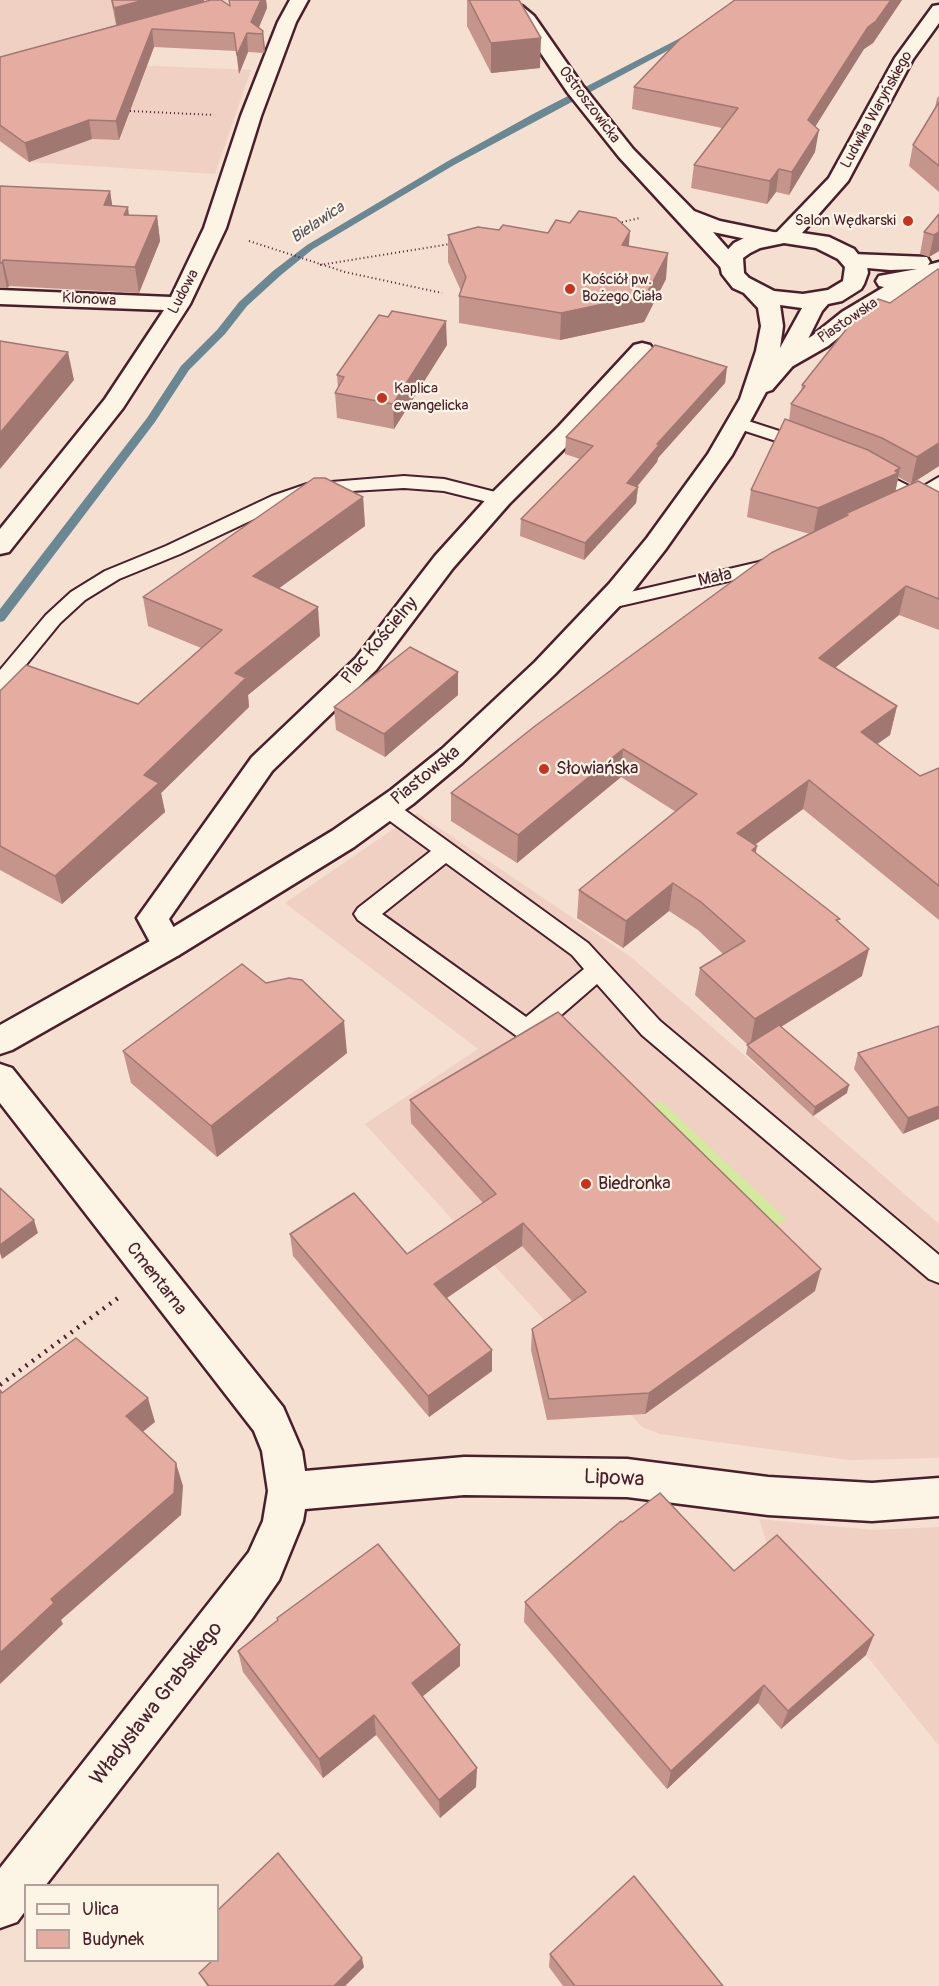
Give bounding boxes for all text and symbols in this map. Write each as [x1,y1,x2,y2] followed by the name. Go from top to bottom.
[837,48,917,172] street label: Ludwika Waryńskiego
[554,63,624,147] street label: Ostroszowicka
[288,198,348,248] water label: Bielawica
[795,212,896,230] place label: Salon Wędkarski
[901,214,915,228] marker: Salon Wędkarski
[165,267,203,317] street label: Ludowa
[582,271,662,306] place label: Kościół pw. Bożego Ciała
[563,282,577,296] marker: Kościół pw. Bożego Ciała
[61,290,117,310] street label: Klonowa
[815,294,881,348] street label: Piastowska
[394,380,469,415] place label: Kaplica ewangelicka
[375,391,389,405] marker: Kaplica ewangelicka
[696,564,734,592] street label: Mała
[337,593,423,689] street label: Plac Kościelny
[387,742,465,810] street label: Piastowska
[556,758,638,780] place label: Słowiańska
[537,762,551,776] marker: Słowiańska
[598,1173,671,1195] place label: Biedronka
[579,1177,593,1191] marker: Biedronka
[121,1238,191,1320] street label: Cmentarna
[583,1465,645,1493] street label: Lipowa
[85,1617,229,1791] street label: Władysława Grabskiego
[24,1884,219,1962] legend
[82,1898,119,1921] text: Ulica
[82,1928,144,1951] text: Budynek

